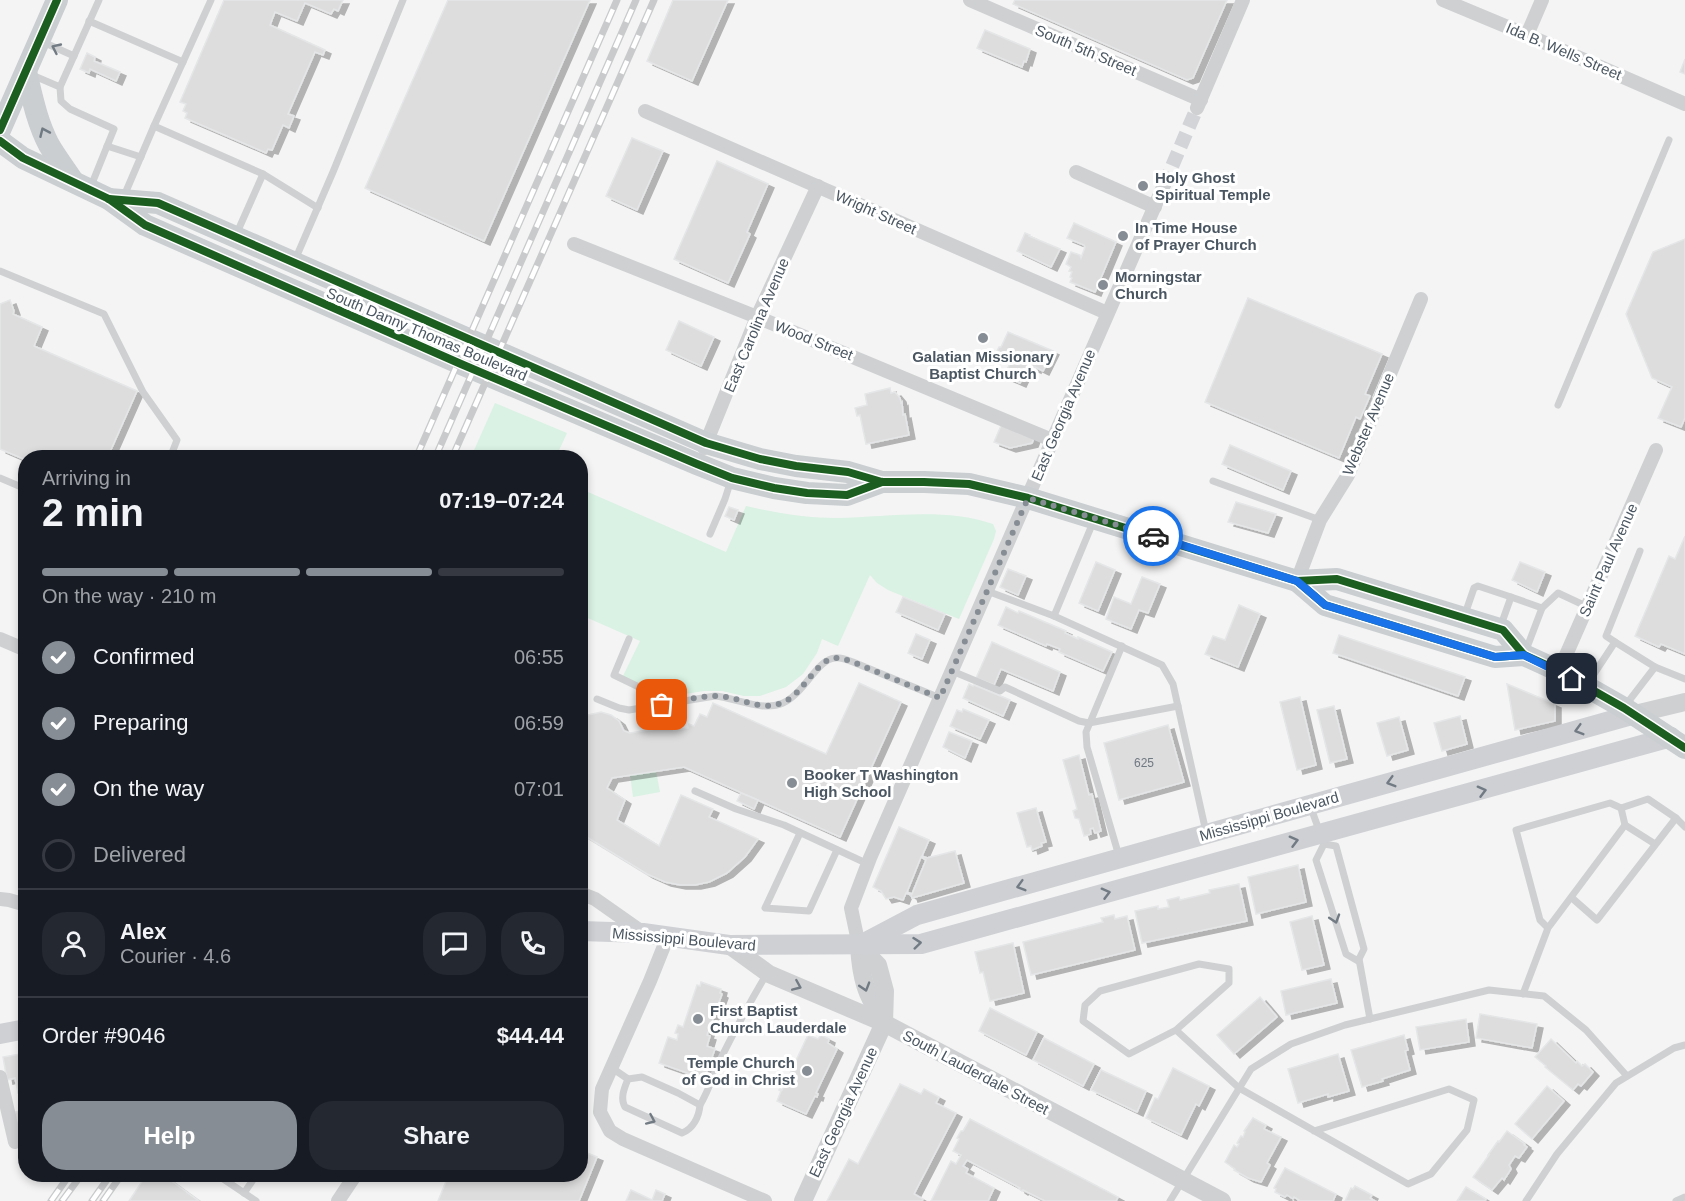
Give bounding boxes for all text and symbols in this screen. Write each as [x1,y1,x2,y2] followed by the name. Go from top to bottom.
[1504,19,1625,83] street label: Ida B. Wells Street
[1033,21,1140,79] street label: South 5th Street
[52,44,63,56] one-way arrow
[39,128,51,139] one-way arrow
[1155,169,1271,203] place label: Holy Ghost Spiritual Temple
[1136,179,1150,193] marker: Holy Ghost Spiritual Temple
[833,186,920,238] street label: Wright Street
[1135,219,1257,253] place label: In Time House of Prayer Church
[1116,229,1130,243] marker: In Time House of Prayer Church
[720,255,792,395] street label: East Carolina Avenue
[1115,268,1202,302] place label: Morningstar Church
[1096,278,1110,292] marker: Morningstar Church
[324,284,530,384] street label: South Danny Thomas Boulevard
[772,317,856,364] street label: Wood Street
[976,331,990,345] marker: Galatian Missionary Baptist Church
[1028,347,1098,483] street label: East Georgia Avenue
[912,348,1055,382] place label: Galatian Missionary Baptist Church
[1339,370,1397,478] street label: Webster Avenue
[42,467,131,489] text: Arriving in
[439,488,564,513] text: 07:19–07:24
[42,491,144,534] text: 2 min
[1575,501,1641,619] street label: Saint Paul Avenue
[1123,506,1183,566] courier
[1137,520,1170,553] icon: car
[42,585,217,607] text: On the way · 210 m
[42,641,75,674] icon: check
[93,644,194,669] text: Confirmed
[514,646,564,668] text: 06:55
[1546,653,1597,704] pin
[1555,662,1588,695] icon: home
[636,679,687,730] pin
[645,688,678,721] icon: bag
[42,707,75,740] icon: check
[93,710,188,735] text: Preparing
[514,712,564,734] text: 06:59
[1574,723,1585,735] one-way arrow
[1134,756,1154,770] house number: 625
[804,766,958,800] place label: Booker T Washington High School
[42,773,75,806] icon: check
[1386,775,1396,788] one-way arrow
[93,776,204,801] text: On the way
[785,776,799,790] marker: Booker T Washington High School
[514,778,564,800] text: 07:01
[1477,785,1487,798] one-way arrow
[1197,788,1341,844] street label: Mississippi Boulevard
[1288,836,1298,849] one-way arrow
[93,842,186,867] text: Delivered
[1016,878,1026,891] one-way arrow
[1100,888,1110,900] one-way arrow
[42,912,105,975] button: person
[423,912,486,975] button: chat
[501,912,564,975] button: phone
[1328,913,1340,924] one-way arrow
[120,919,166,944] text: Alex
[611,924,757,954] street label: Mississippi Boulevard
[913,937,922,950] one-way arrow
[120,945,231,967] text: Courier · 4.6
[791,979,802,991] one-way arrow
[858,981,870,991] one-way arrow
[710,1002,847,1036] place label: First Baptist Church Lauderdale
[691,1012,705,1026] marker: First Baptist Church Lauderdale
[42,1023,166,1048] text: Order #9046
[497,1023,564,1048] text: $44.44
[900,1026,1053,1118] street label: South Lauderdale Street
[805,1044,881,1180] street label: East Georgia Avenue
[682,1054,795,1088] place label: Temple Church of God in Christ
[800,1064,814,1078] marker: Temple Church of God in Christ
[42,1101,297,1170] button: Help
[309,1101,564,1170] button: Share
[645,1112,656,1124] one-way arrow

